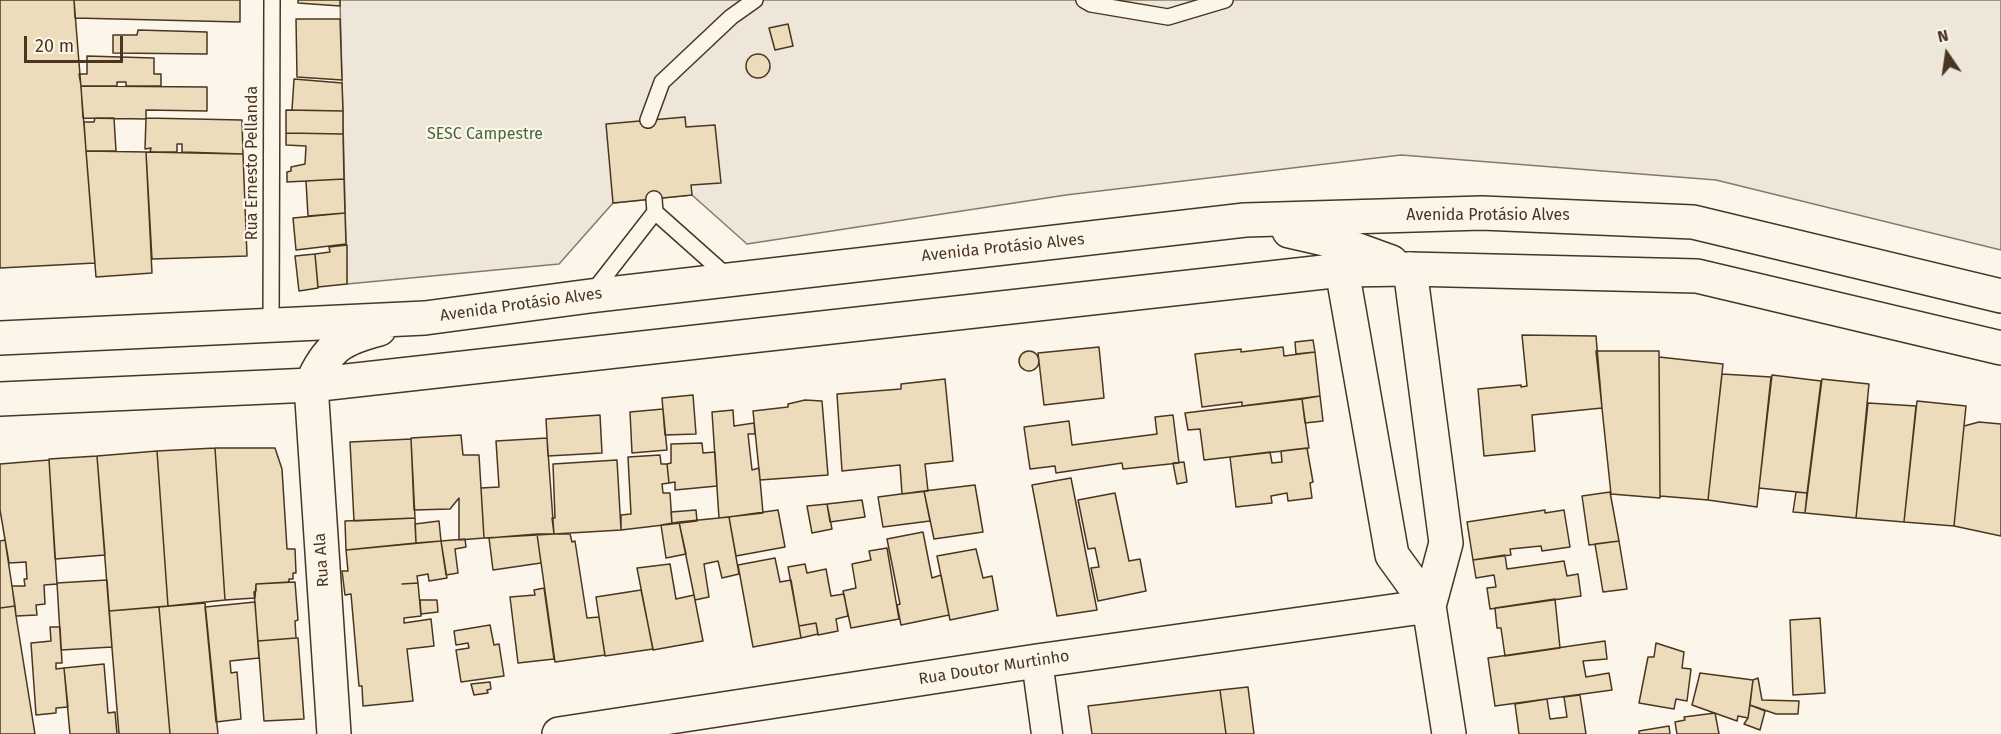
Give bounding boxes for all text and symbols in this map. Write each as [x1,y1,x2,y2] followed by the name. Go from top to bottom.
[27,24,126,62] scale bar
[1917,24,1977,84] north arrow
[1936,26,1950,46] text: N
[35,35,74,57] text: 20 m
[243,86,263,240] street label: Rua Ernesto Pellanda
[427,125,543,145] park label: SESC Campestre
[1406,206,1570,226] street label: Avenida Protásio Alves
[921,230,1085,266] street label: Avenida Protásio Alves
[439,284,603,326] street label: Avenida Protásio Alves
[311,532,333,588] street label: Rua Ala
[917,647,1071,689] street label: Rua Doutor Murtinho

